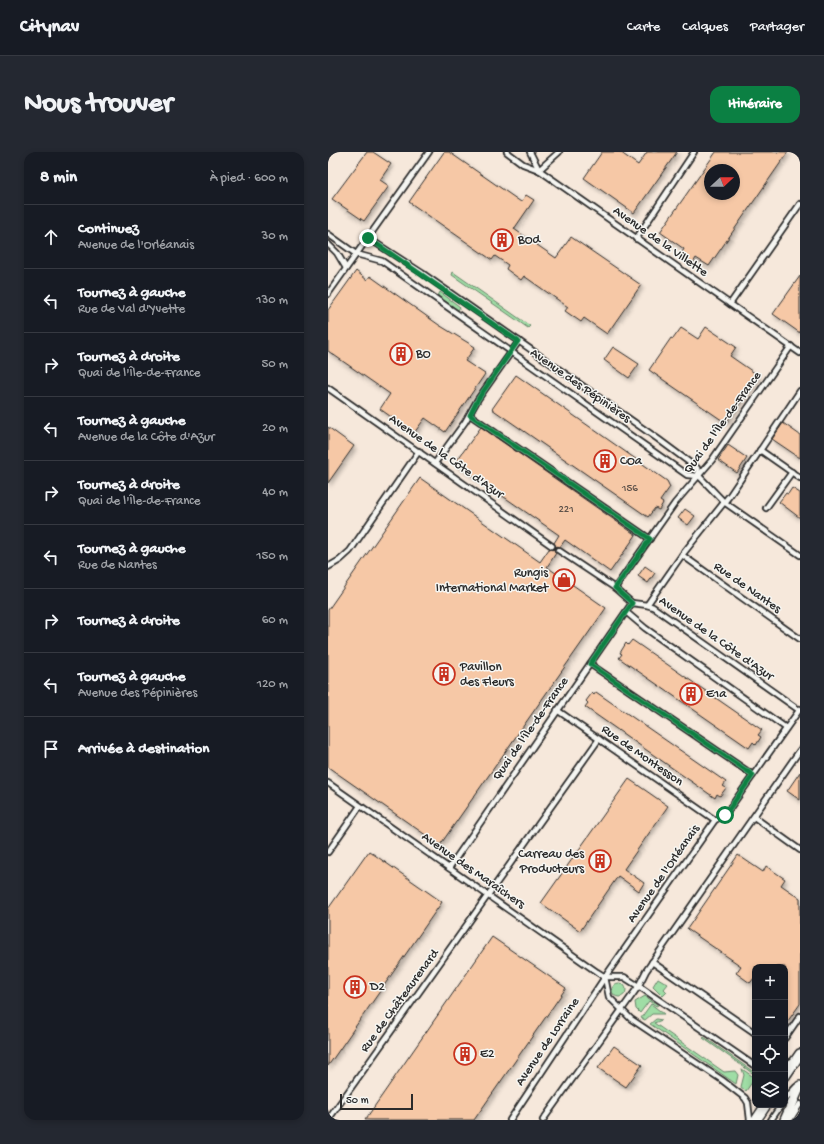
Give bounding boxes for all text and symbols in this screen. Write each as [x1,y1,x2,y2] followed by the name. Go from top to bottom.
[20,16,79,39] text: Citynav
[627,19,660,36] text: Carte
[682,19,728,36] text: Calques
[750,19,804,36] text: Partager
[710,86,800,123] button: Itinéraire
[24,88,173,121] text: Nous trouver
[704,164,740,200] north arrow
[40,168,77,188] text: 8 min
[210,171,288,186] text: À pied · 600 m
[610,204,711,281] street label: Avenue de la Villette
[78,220,139,238] text: Continuez
[40,226,62,248] icon: ahead
[489,227,515,253] building icon: BOd
[262,229,288,244] text: 30 m
[359,229,377,247] route end
[517,233,541,248] place label: BOd
[78,238,194,253] text: Avenue de l'Orléanais
[78,284,186,302] text: Tournez à gauche
[40,290,62,312] icon: left
[256,293,288,308] text: 130 m
[78,302,185,317] text: Rue de Val d'Yvette
[388,341,414,367] building icon: BO
[527,346,634,427] street label: Avenue des Pépinières
[415,347,431,362] place label: BO
[78,348,180,366] text: Tournez à droite
[40,354,62,376] icon: right
[261,357,288,372] text: 50 m
[78,366,200,381] text: Quai de l'Île-de-France
[680,368,765,477] street label: Quai de l'Île-de-France
[78,412,186,430] text: Tournez à gauche
[386,412,507,503] street label: Avenue de la Côte d'Azur
[40,418,62,440] icon: left
[262,421,288,436] text: 20 m
[78,430,215,445] text: Avenue de la Côte d'Azur
[592,448,618,474] building icon: COa
[620,454,643,469] place label: COa
[78,476,180,494] text: Tournez à droite
[40,482,62,504] icon: right
[621,483,638,495] house number: 156
[262,485,288,500] text: 40 m
[78,494,200,509] text: Quai de l'Île-de-France
[558,504,574,516] house number: 221
[78,540,186,558] text: Tournez à gauche
[40,546,62,568] icon: left
[256,549,288,564] text: 150 m
[78,558,157,573] text: Rue de Nantes
[710,559,785,617] street label: Rue de Nantes
[436,566,550,596] place label: Rungis International Market
[551,567,577,593] shop icon: Rungis International Market
[656,594,777,685] street label: Avenue de la Côte d'Azur
[40,610,62,632] icon: right
[78,612,180,630] text: Tournez à droite
[262,613,288,628] text: 60 m
[459,660,515,690] place label: Pavillon des Fleurs
[431,661,457,687] building icon: Pavillon des Fleurs
[78,668,186,686] text: Tournez à gauche
[40,674,62,696] icon: left
[489,674,572,783] street label: Quai de l'Île-de-France
[257,677,288,692] text: 120 m
[678,681,704,707] building icon: E1a
[78,686,197,701] text: Avenue des Pépinières
[706,687,727,702] place label: E1a
[598,722,687,790] street label: Rue de Montesson
[40,738,62,760] icon: arrive
[78,740,209,758] text: Arrivée à destination
[716,806,734,824] route start
[625,821,704,926] street label: Avenue de l'Orléanais
[418,830,529,913] street label: Avenue des Maraîchers
[518,847,585,877] place label: Carreau des Producteurs
[587,848,613,874] building icon: Carreau des Producteurs
[357,945,443,1055] street label: Rue de Châteaurenard
[752,964,788,1108] map controls
[752,964,788,1000] button: +
[342,974,368,1000] building icon: D2
[369,980,385,995] place label: D2
[513,995,583,1089] street label: Avenue de Lorraine
[752,1000,788,1036] button: −
[752,1036,788,1072] button: locate
[452,1041,478,1067] building icon: E2
[480,1047,495,1062] place label: E2
[752,1072,788,1108] button: layers
[340,1092,413,1111] scale bar
[346,1095,368,1107] text: 50 m

